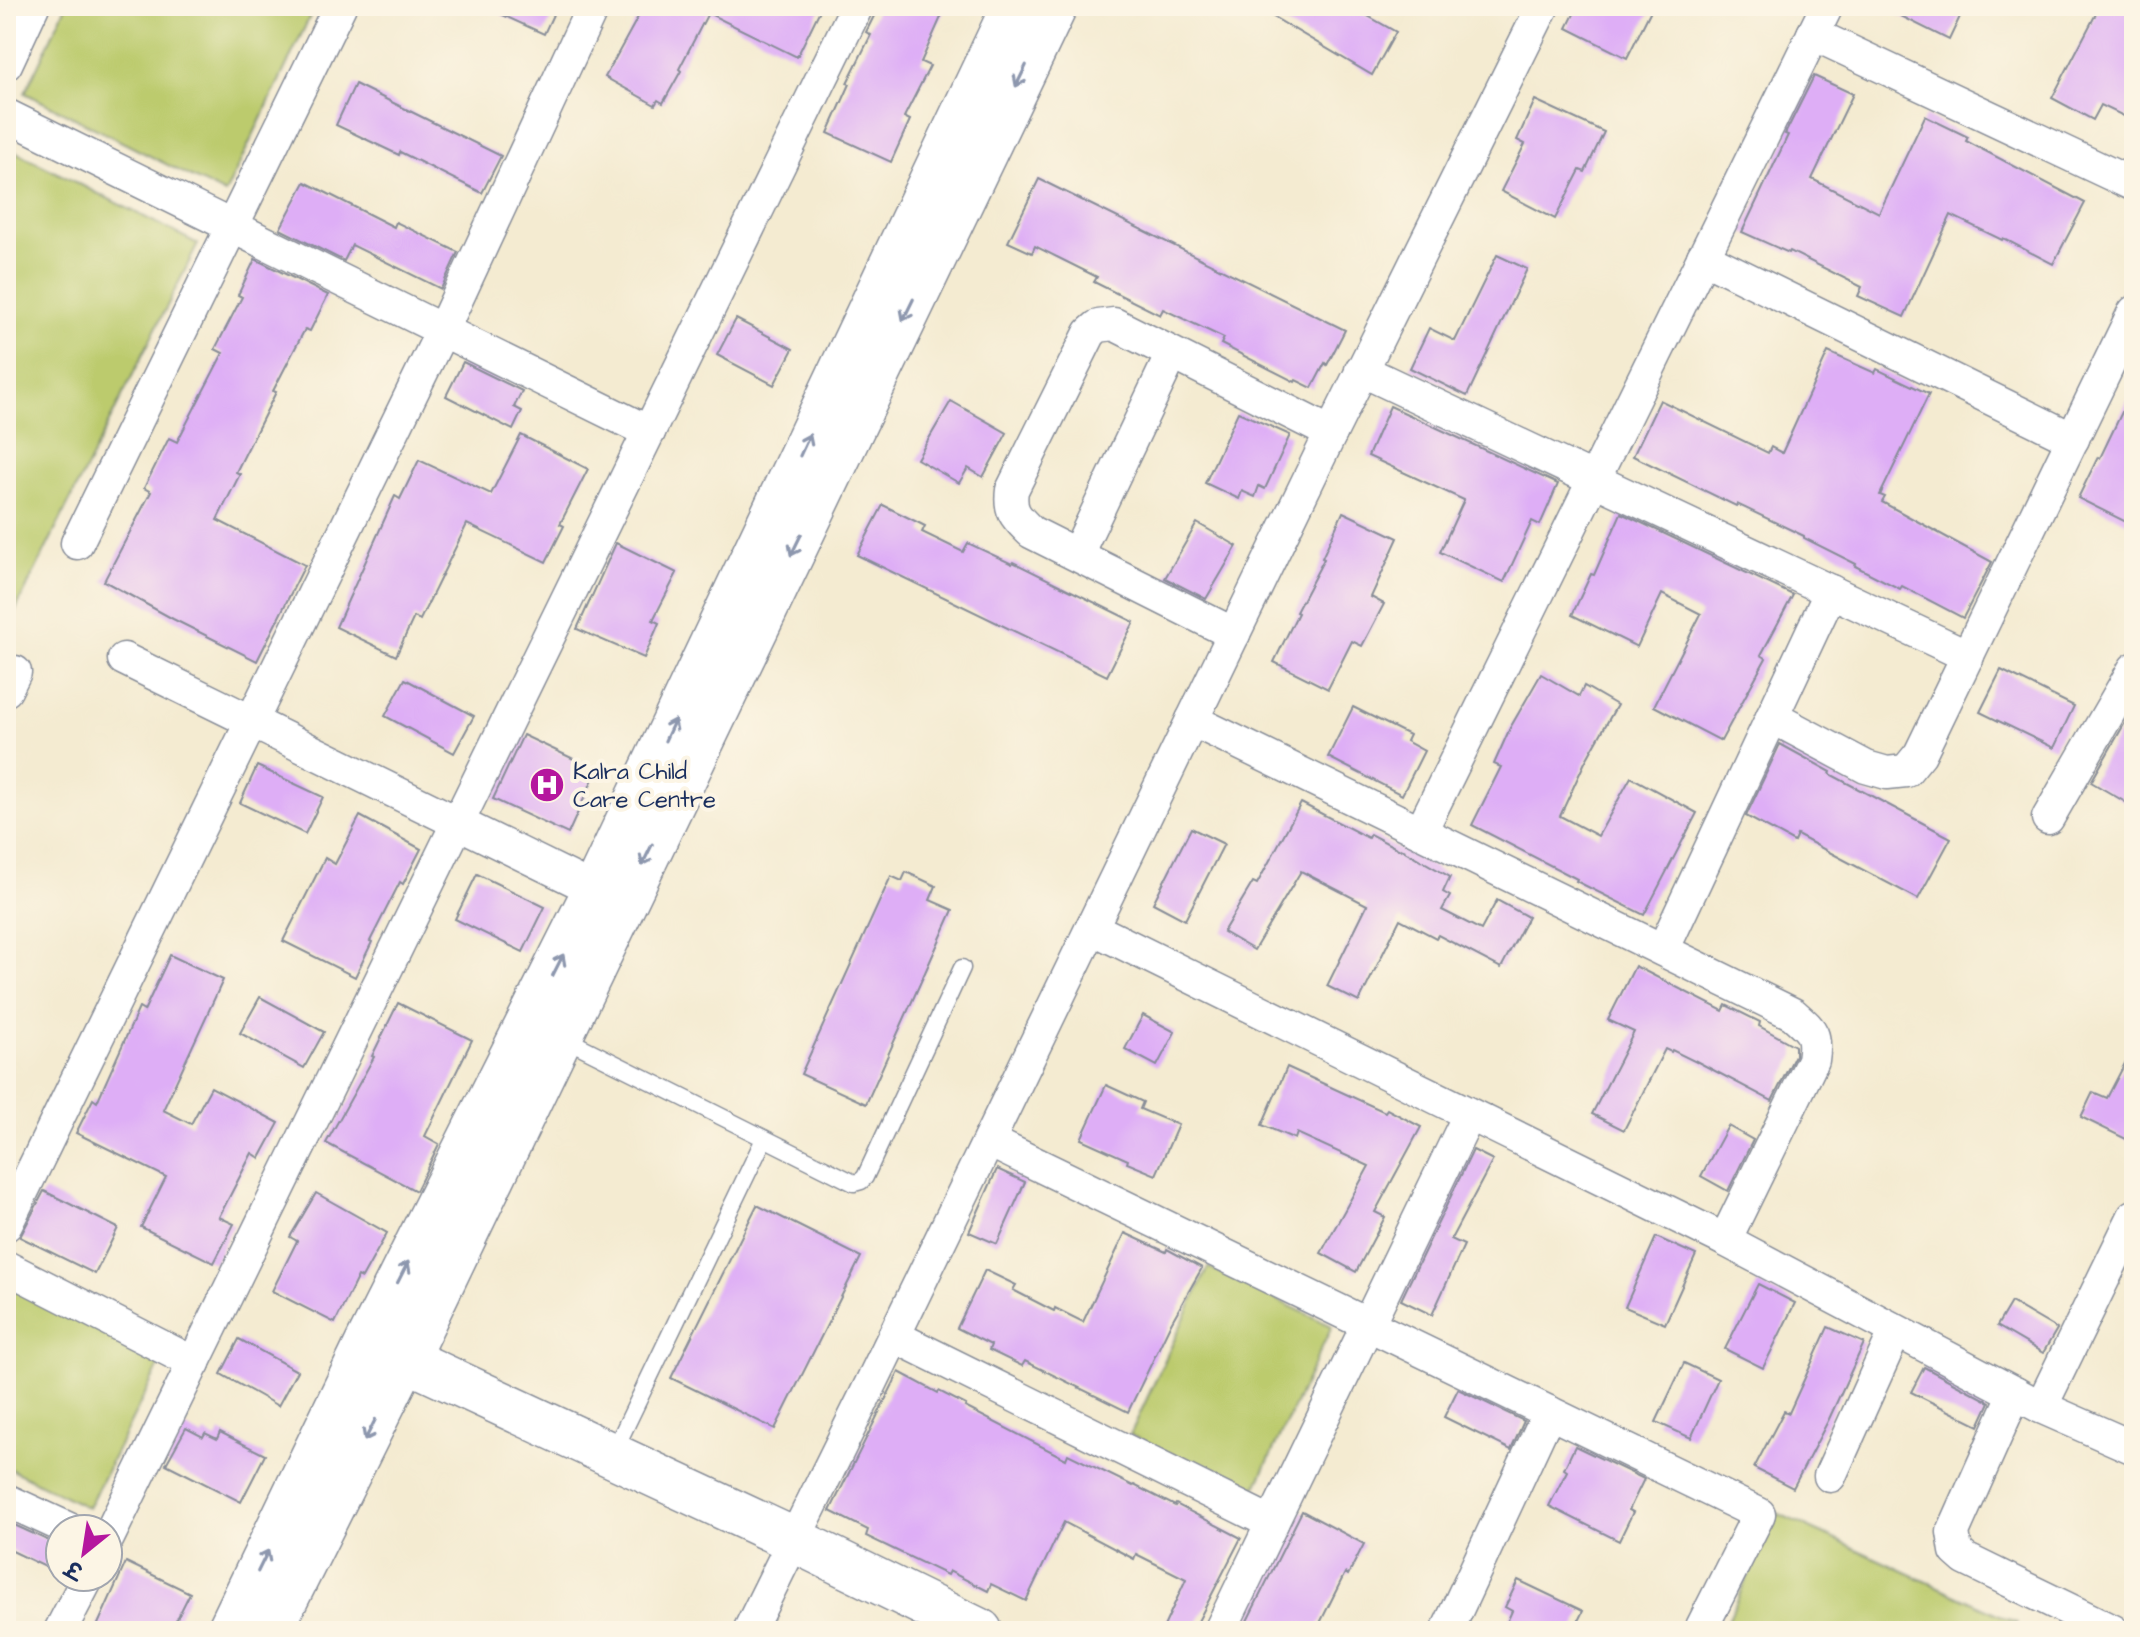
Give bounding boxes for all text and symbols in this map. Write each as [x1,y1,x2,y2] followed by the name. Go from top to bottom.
[1013,64,1028,88] one-way arrow
[900,298,915,322] one-way arrow
[798,433,813,457] one-way arrow
[787,532,803,556] one-way arrow
[663,719,678,743] one-way arrow
[573,755,716,817] place label: Kalra Child Care Centre
[528,766,566,804] hospital icon: Kalra Child Care Centre
[638,842,654,866] one-way arrow
[550,953,566,977] one-way arrow
[396,1261,412,1285] one-way arrow
[362,1417,377,1441] one-way arrow
[44,1513,124,1593] north arrow
[257,1550,272,1573] one-way arrow
[59,1551,91,1587] text: उ

